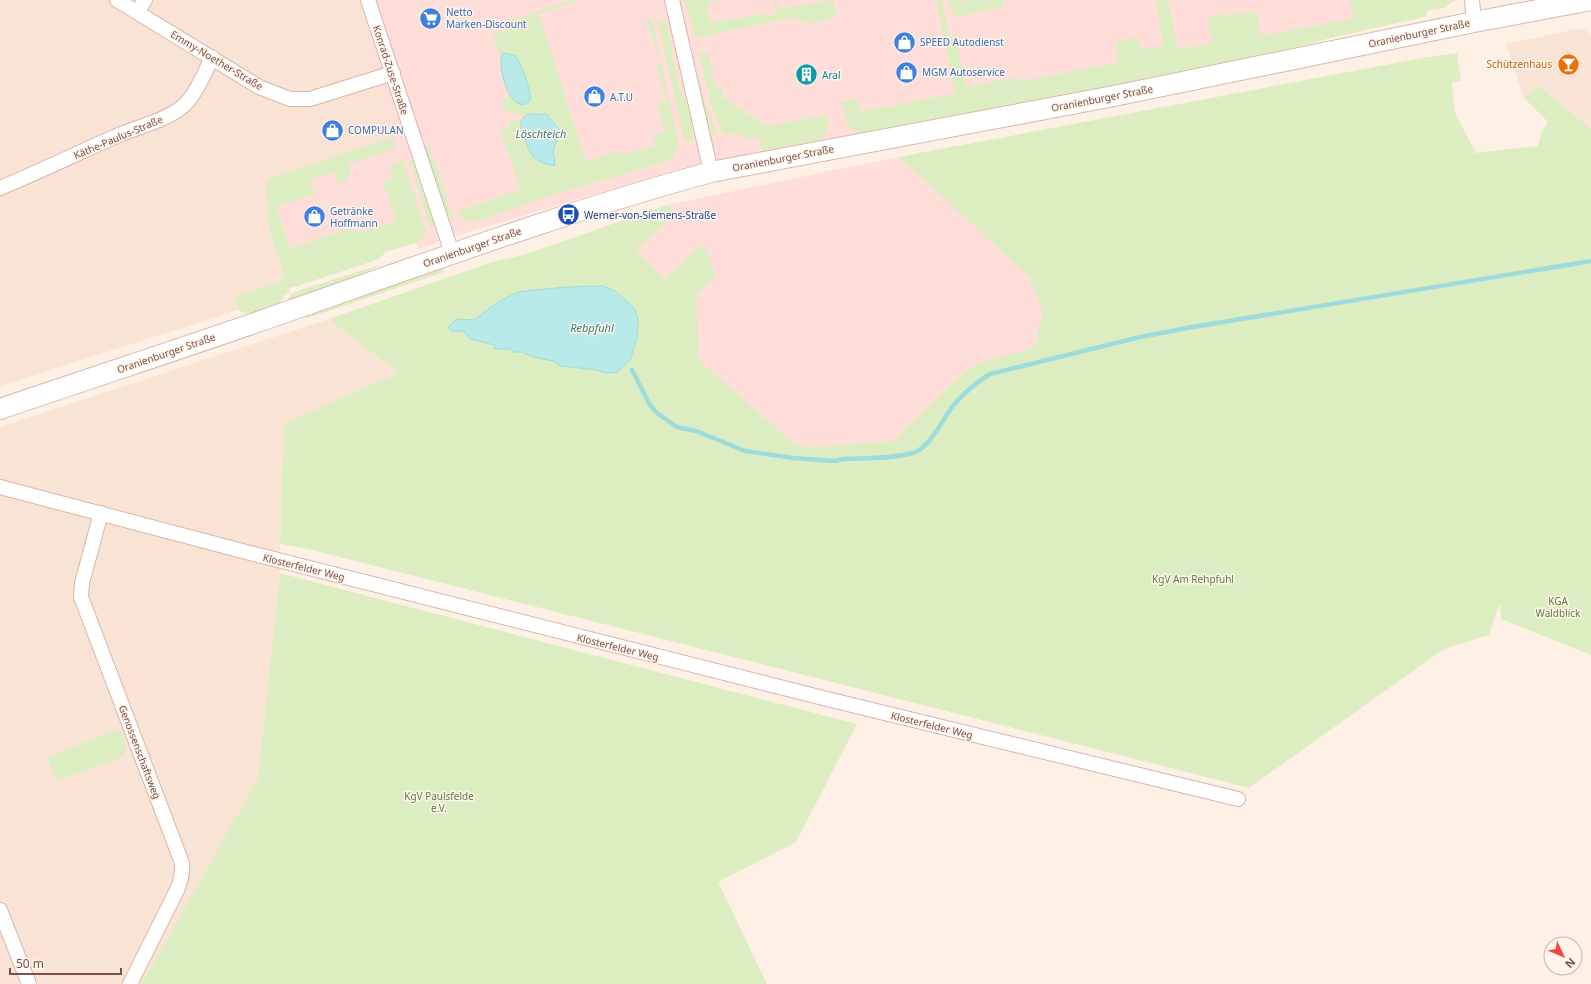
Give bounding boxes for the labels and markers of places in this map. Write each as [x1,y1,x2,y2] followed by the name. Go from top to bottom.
[418,5,444,31] supermarket icon: Netto Marken-Discount
[446,5,527,31] place label: Netto Marken-Discount
[891,29,917,55] shop icon: SPEED Autodienst
[920,35,1004,49] place label: SPEED Autodienst
[1555,51,1581,77] bar icon: Schützenhaus
[1486,57,1552,71] place label: Schützenhaus
[893,59,919,85] shop icon: MGM Autoservice
[793,62,819,88] building icon: Aral
[922,65,1005,79] place label: MGM Autoservice
[822,68,841,82] place label: Aral
[582,84,608,110] shop icon: A.T.U
[610,90,633,104] place label: A.T.U
[320,117,346,143] shop icon: COMPULAN
[348,123,404,137] place label: COMPULAN
[555,202,581,228] bus stop icon: Werner-von-Siemens-Straße
[301,204,327,230] shop icon: Getränke Hoffmann
[330,204,378,230] place label: Getränke Hoffmann
[584,208,716,222] place label: Werner-von-Siemens-Straße

